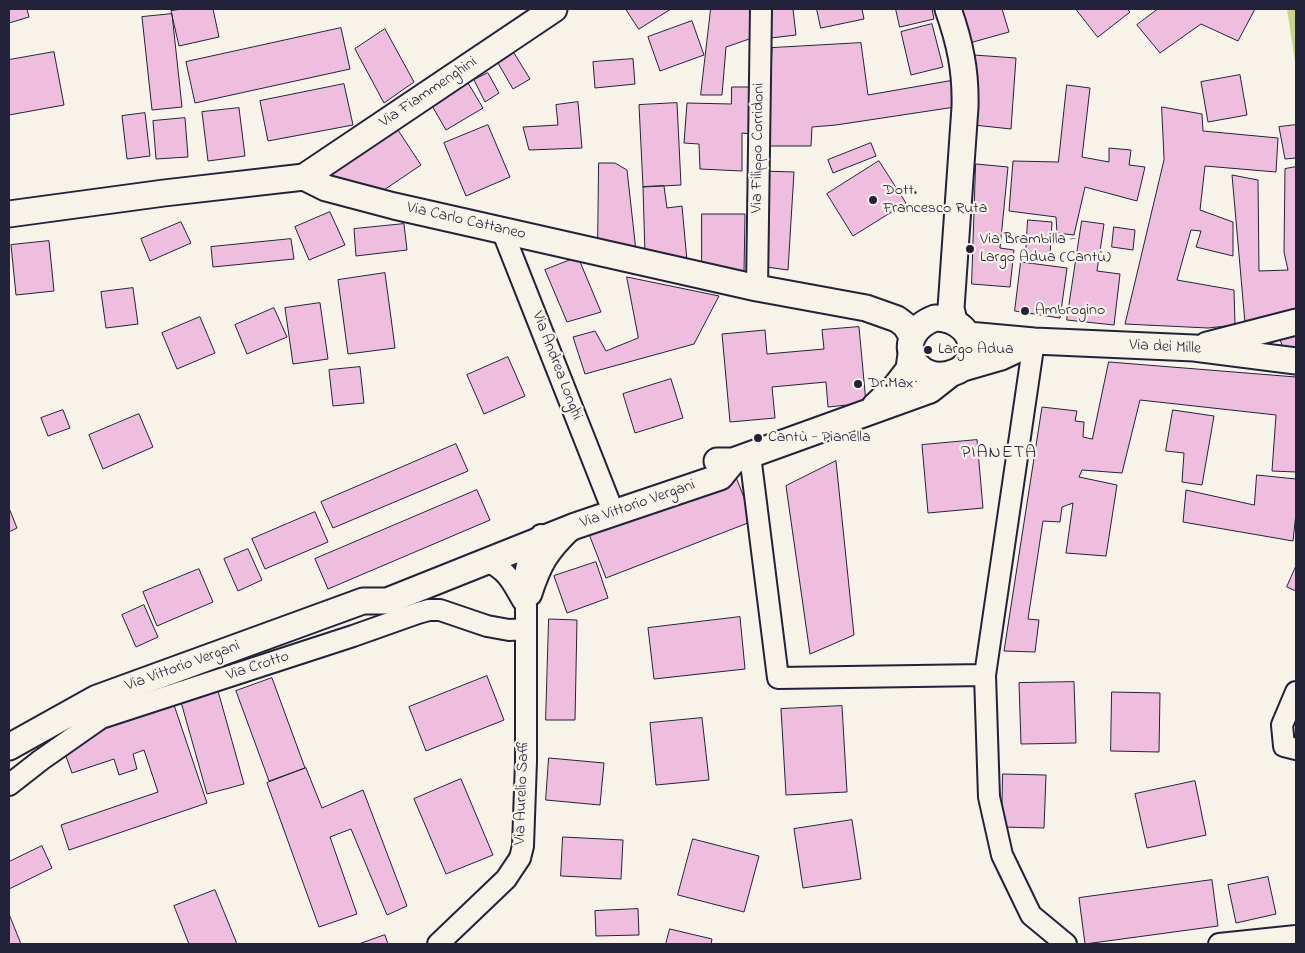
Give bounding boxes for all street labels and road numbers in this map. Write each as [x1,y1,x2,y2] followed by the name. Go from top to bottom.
[377,53,481,133] street label: Via Fiammenghini
[748,83,770,213] street label: Via Filippo Corridoni
[405,199,527,245] street label: Via Carlo Cattaneo
[527,309,585,423] street label: Via Andrea Longhi
[1129,337,1201,359] street label: Via dei Mille
[578,476,698,534] street label: Via Vittorio Vergani
[123,637,243,697] street label: Via Vittorio Vergani
[224,648,292,686] street label: Via Crotto
[512,741,534,845] street label: Via Aurelio Saffi

